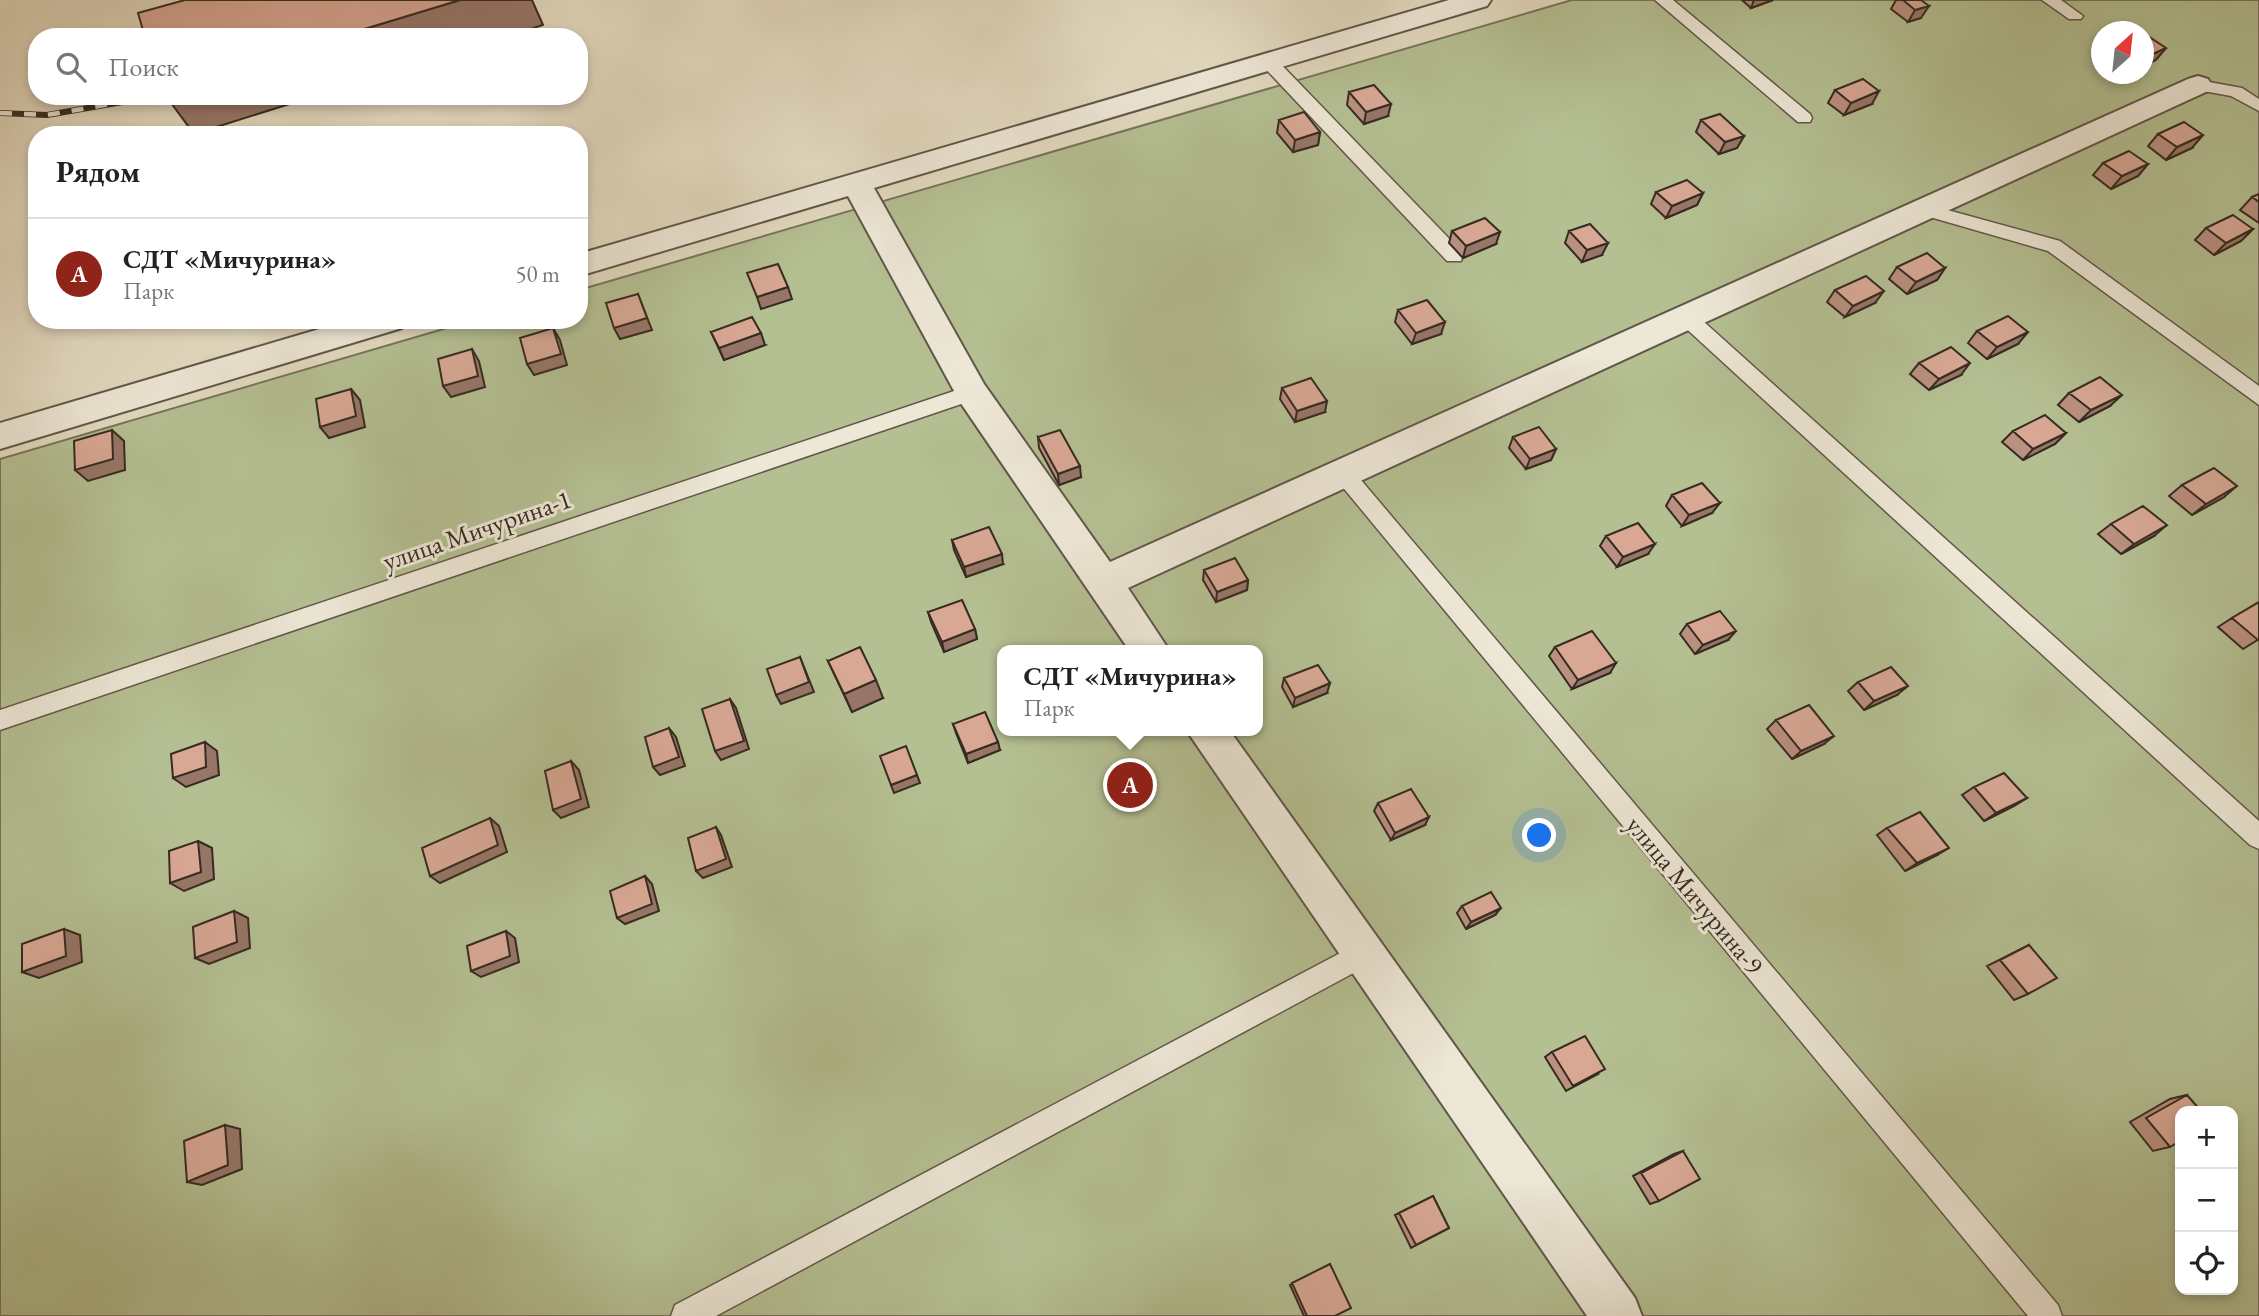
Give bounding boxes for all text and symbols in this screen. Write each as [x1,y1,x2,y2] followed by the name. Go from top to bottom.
[2091,21,2154,84] north arrow
[28,28,588,105] search box
[52,48,90,86] icon: search
[108,50,179,84] text: Поиск
[56,152,140,191] text: Рядом
[123,242,336,276] text: СДТ «Мичурина»
[71,259,87,289] text: A
[515,259,560,289] text: 50 m
[123,276,174,306] text: Парк
[378,482,576,578] street label: улица Мичурина-1
[997,645,1263,736] popup
[1023,659,1237,693] text: СДТ «Мичурина»
[1023,693,1075,723] text: Парк
[1107,759,1153,811] pin: A
[1619,809,1772,982] street label: улица Мичурина-9
[1522,818,1556,852] your location
[2175,1106,2238,1295] map controls
[2175,1106,2238,1169] button: +
[2175,1169,2238,1232] button: −
[2175,1232,2238,1295] button: locate

